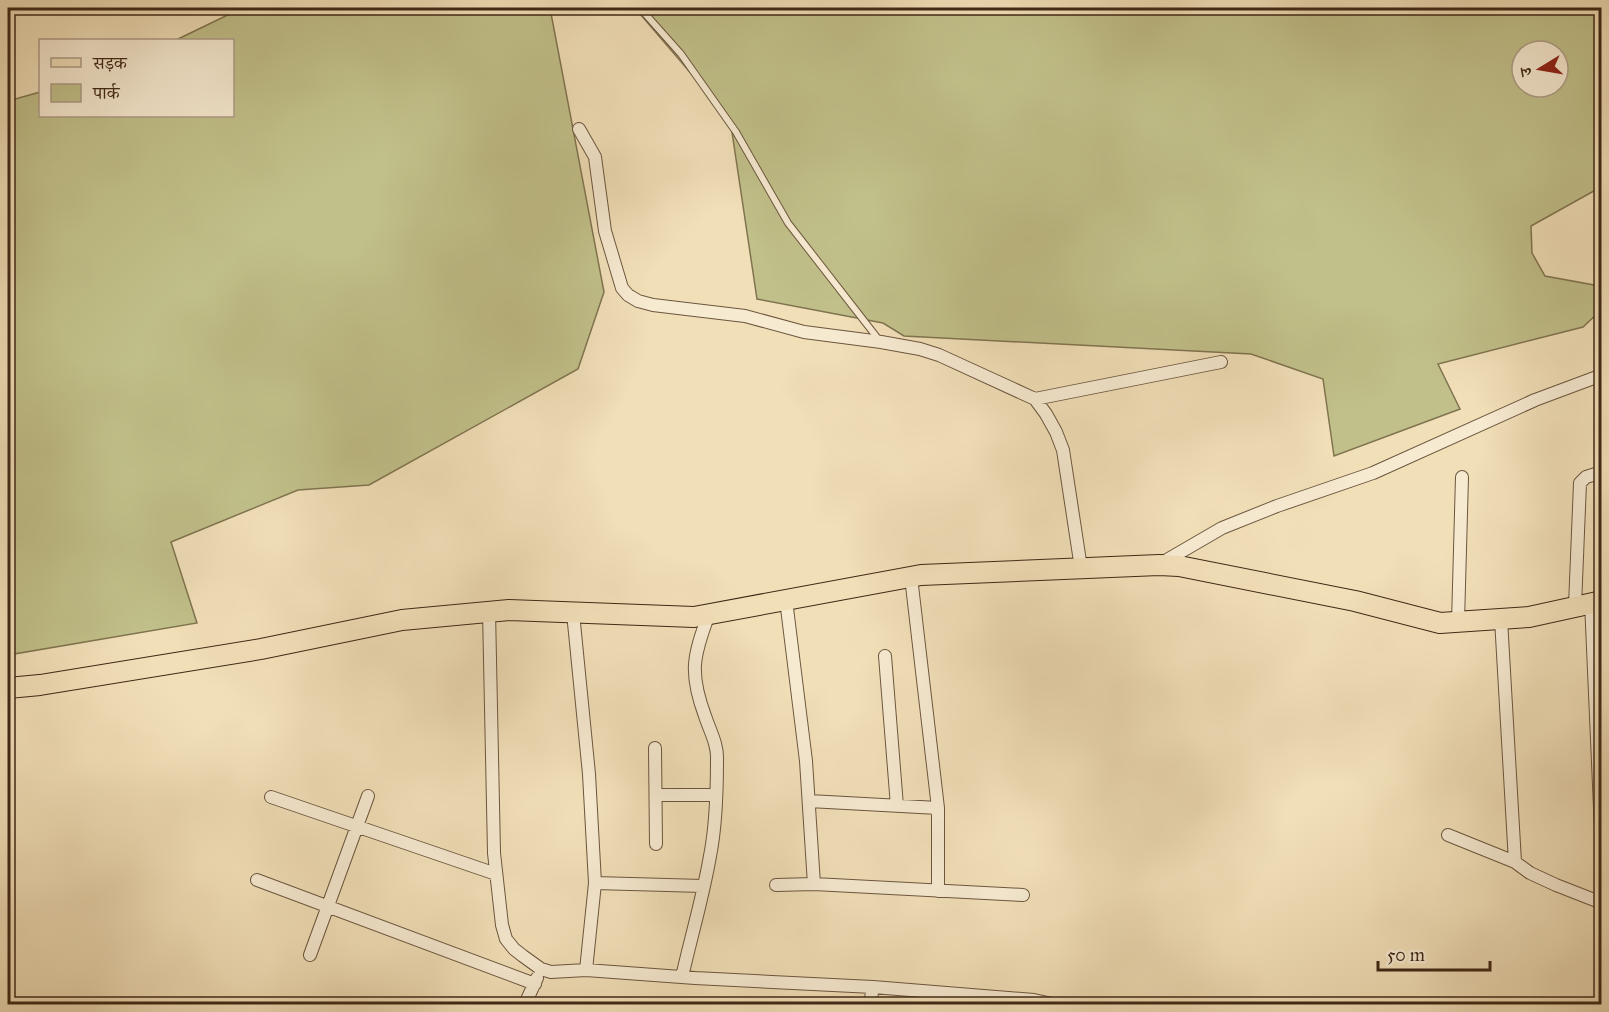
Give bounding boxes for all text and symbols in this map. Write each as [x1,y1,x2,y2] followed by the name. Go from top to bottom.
[39,39,234,117] legend
[1510,39,1570,99] north arrow
[92,52,128,74] text: सड़क
[1515,64,1536,79] text: उ
[92,82,121,104] text: पार्क
[1378,934,1490,972] scale bar
[1387,944,1425,966] text: 50 m

